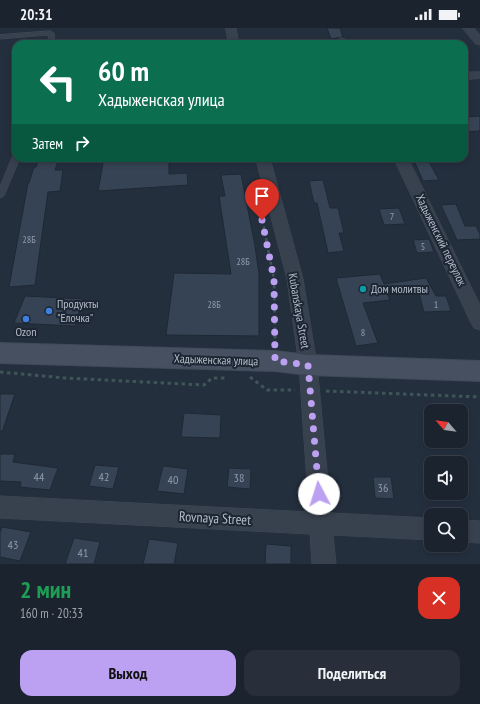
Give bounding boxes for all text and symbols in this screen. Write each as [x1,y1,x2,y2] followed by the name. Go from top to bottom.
[20,5,52,24] text: 20:31
[98,52,149,89] text: 60 m
[32,56,84,108] icon: left
[98,88,225,111] text: Хадыженская улица
[71,132,93,154] icon: right
[32,134,63,153] text: Затем
[245,179,279,220] pin
[251,185,273,207] icon: arrive
[413,191,470,288] street label: Хадыженский переулок
[390,210,394,223] house number: 7
[22,233,36,246] house number: 28Б
[421,240,425,253] house number: 5
[236,255,250,268] house number: 28Б
[285,272,314,351] street label: Kubanskaya Street
[371,281,428,296] place label: Дом молитвы
[358,284,368,294] marker: Дом молитвы
[57,296,98,325] place label: Продукты "Елочка"
[207,298,221,311] house number: 28Б
[434,298,438,311] house number: 1
[44,306,54,316] marker: Продукты "Елочка"
[21,314,31,324] marker: Ozon
[15,324,37,339] place label: Ozon
[361,326,365,339] house number: 8
[174,351,259,368] street label: Хадыженская улица
[424,404,468,448] north arrow
[424,404,468,552] map controls
[424,456,468,500] button: sound
[34,469,45,484] house number: 44
[99,469,109,484] house number: 42
[234,470,244,485] house number: 38
[168,472,178,487] house number: 40
[298,473,340,515] position arrow
[378,480,388,495] house number: 36
[179,507,252,529] street label: Rovnaya Street
[424,508,468,552] button: search
[8,537,18,552] house number: 43
[78,545,88,560] house number: 41
[20,574,71,605] text: 2 мин
[418,577,460,619] button: close
[20,605,83,622] text: 160 m · 20:33
[20,650,236,696] button: Выход
[244,650,460,696] button: Поделиться

